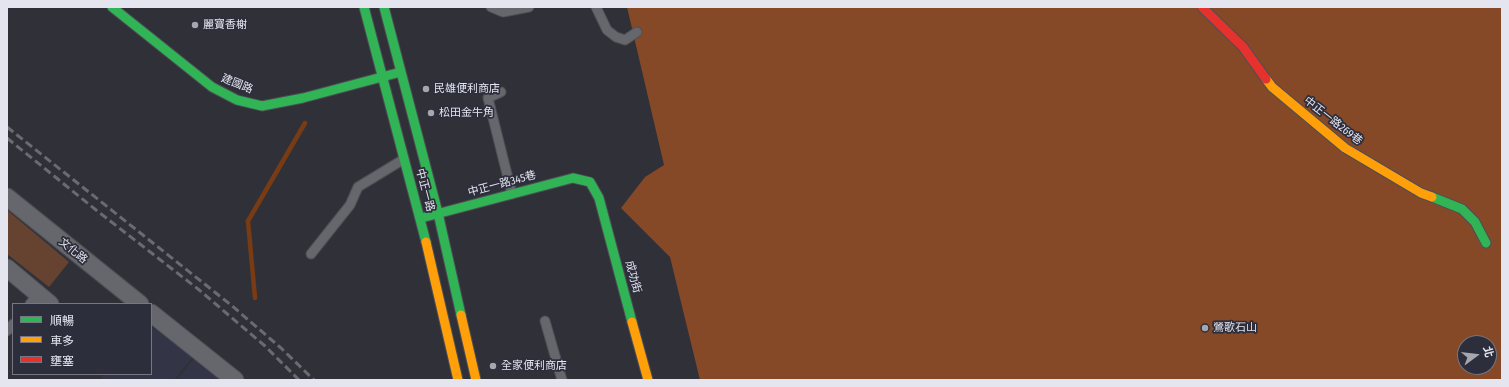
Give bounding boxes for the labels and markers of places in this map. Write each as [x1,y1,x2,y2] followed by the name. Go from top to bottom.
[203,18,247,32] place label: 麗寶香榭
[190,20,200,30] marker: 麗寶香榭
[434,82,500,96] place label: 民雄便利商店
[421,84,431,94] marker: 民雄便利商店
[439,106,494,120] place label: 松田金牛角
[426,108,436,118] marker: 松田金牛角
[1213,321,1257,335] place label: 鶯歌石山
[1200,323,1210,333] marker: 鶯歌石山
[501,359,567,373] place label: 全家便利商店
[488,361,498,371] marker: 全家便利商店

